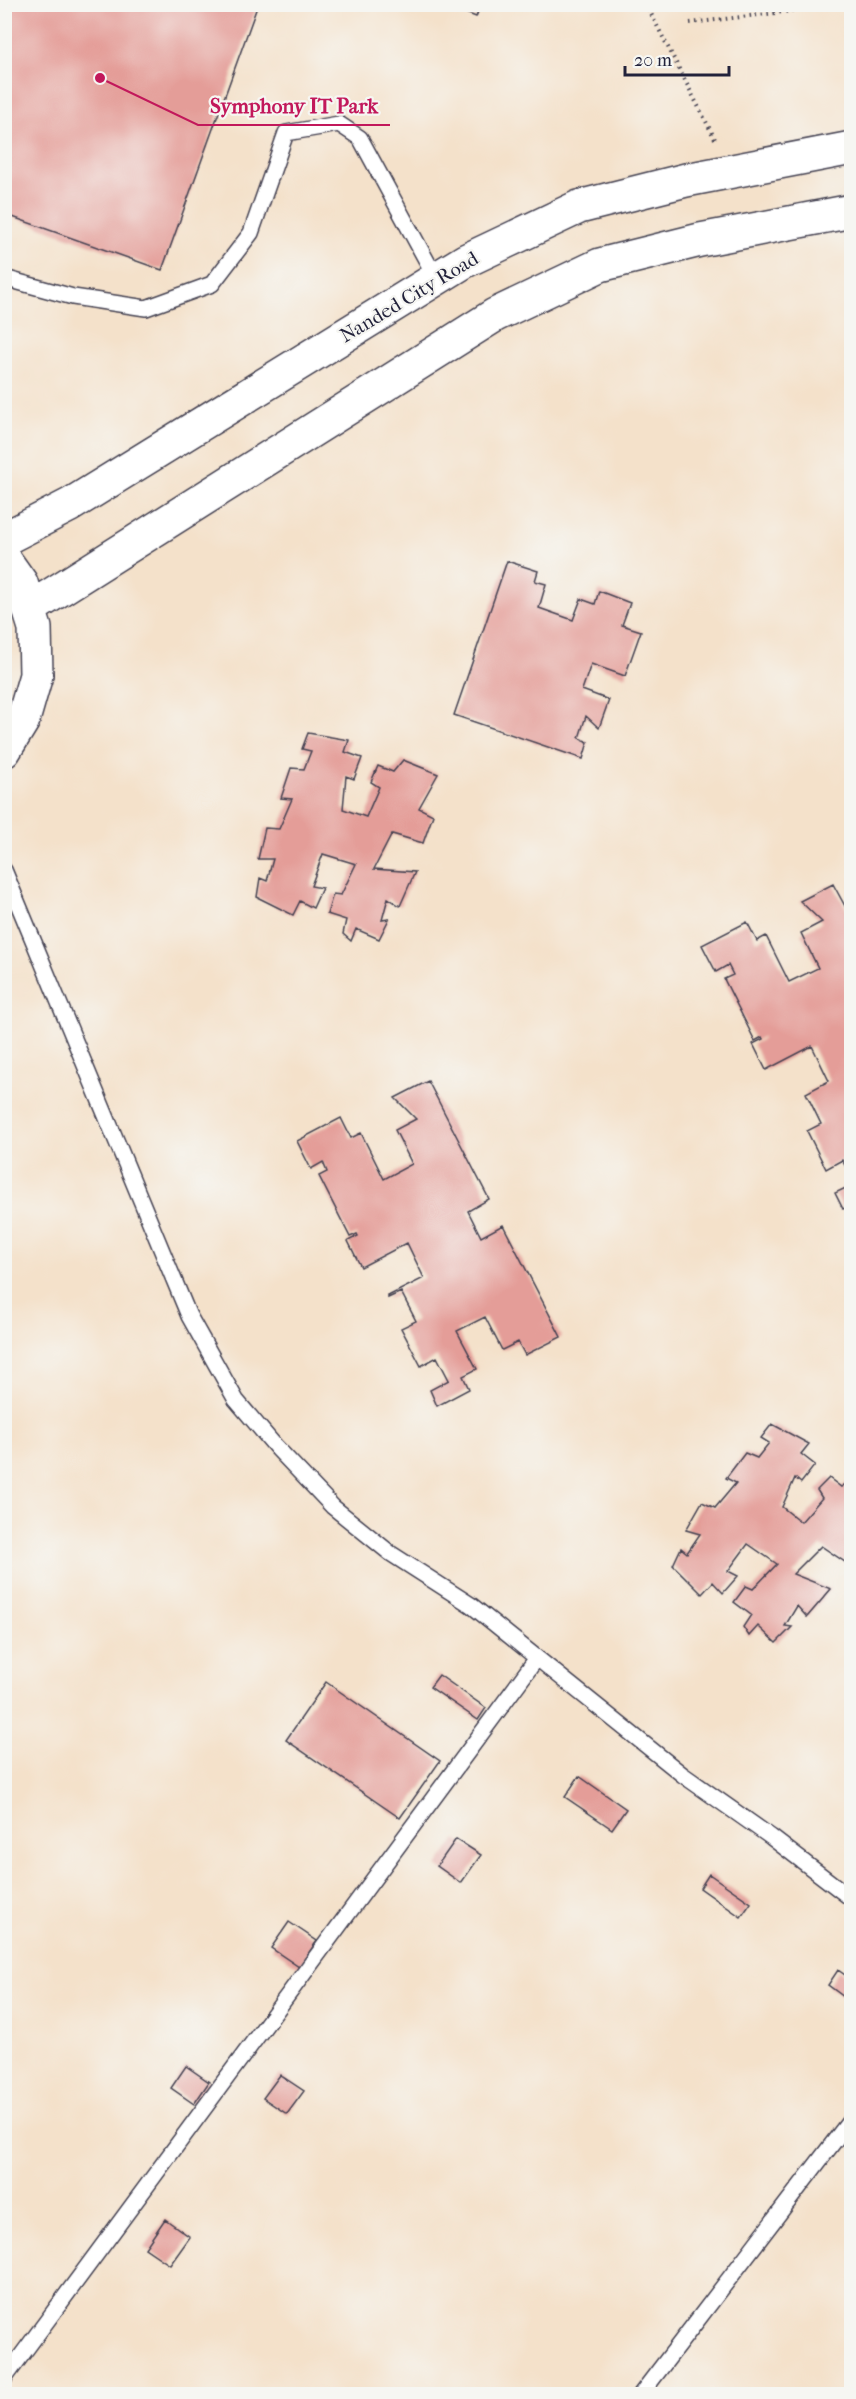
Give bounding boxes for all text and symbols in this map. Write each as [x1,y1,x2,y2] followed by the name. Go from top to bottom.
[625,39,728,77] scale bar
[634,50,672,71] text: 20 m
[198,86,390,125] callout: Symphony IT Park
[210,94,379,118] text: Symphony IT Park
[336,246,483,347] street label: Nanded City Road

